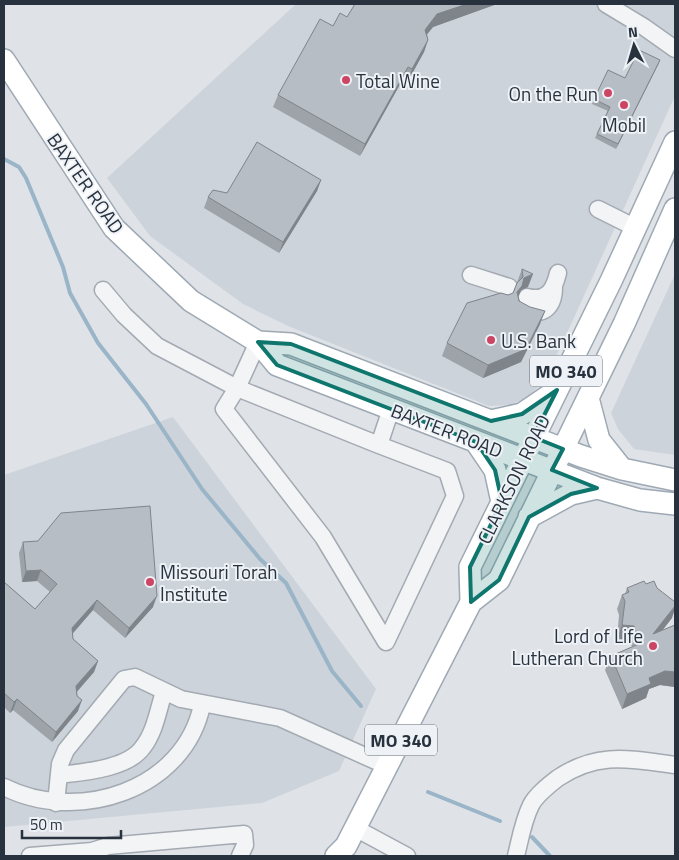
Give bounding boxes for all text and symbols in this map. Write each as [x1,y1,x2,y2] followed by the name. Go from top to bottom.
[609,20,659,70] north arrow
[627,21,639,42] text: N
[356,66,440,95] place label: Total Wine
[340,74,352,86] marker: Total Wine
[508,79,598,108] place label: On the Run
[602,87,614,99] marker: On the Run
[618,99,630,111] marker: Mobil
[602,110,646,139] place label: Mobil
[40,127,132,239] street label: BAXTER ROAD
[501,326,576,355] place label: U.S. Bank
[485,334,497,346] marker: U.S. Bank
[530,356,602,386] road number: MO 340
[387,395,507,465] street label: BAXTER ROAD
[469,409,557,549] street label: CLARKSON ROAD
[160,557,277,608] place label: Missouri Torah Institute
[144,576,156,588] marker: Missouri Torah Institute
[511,621,643,672] place label: Lord of Life Lutheran Church
[647,640,659,652] marker: Lord of Life Lutheran Church
[365,724,437,756] road number: MO 340
[22,808,121,840] scale bar
[30,813,63,836] text: 50 m

